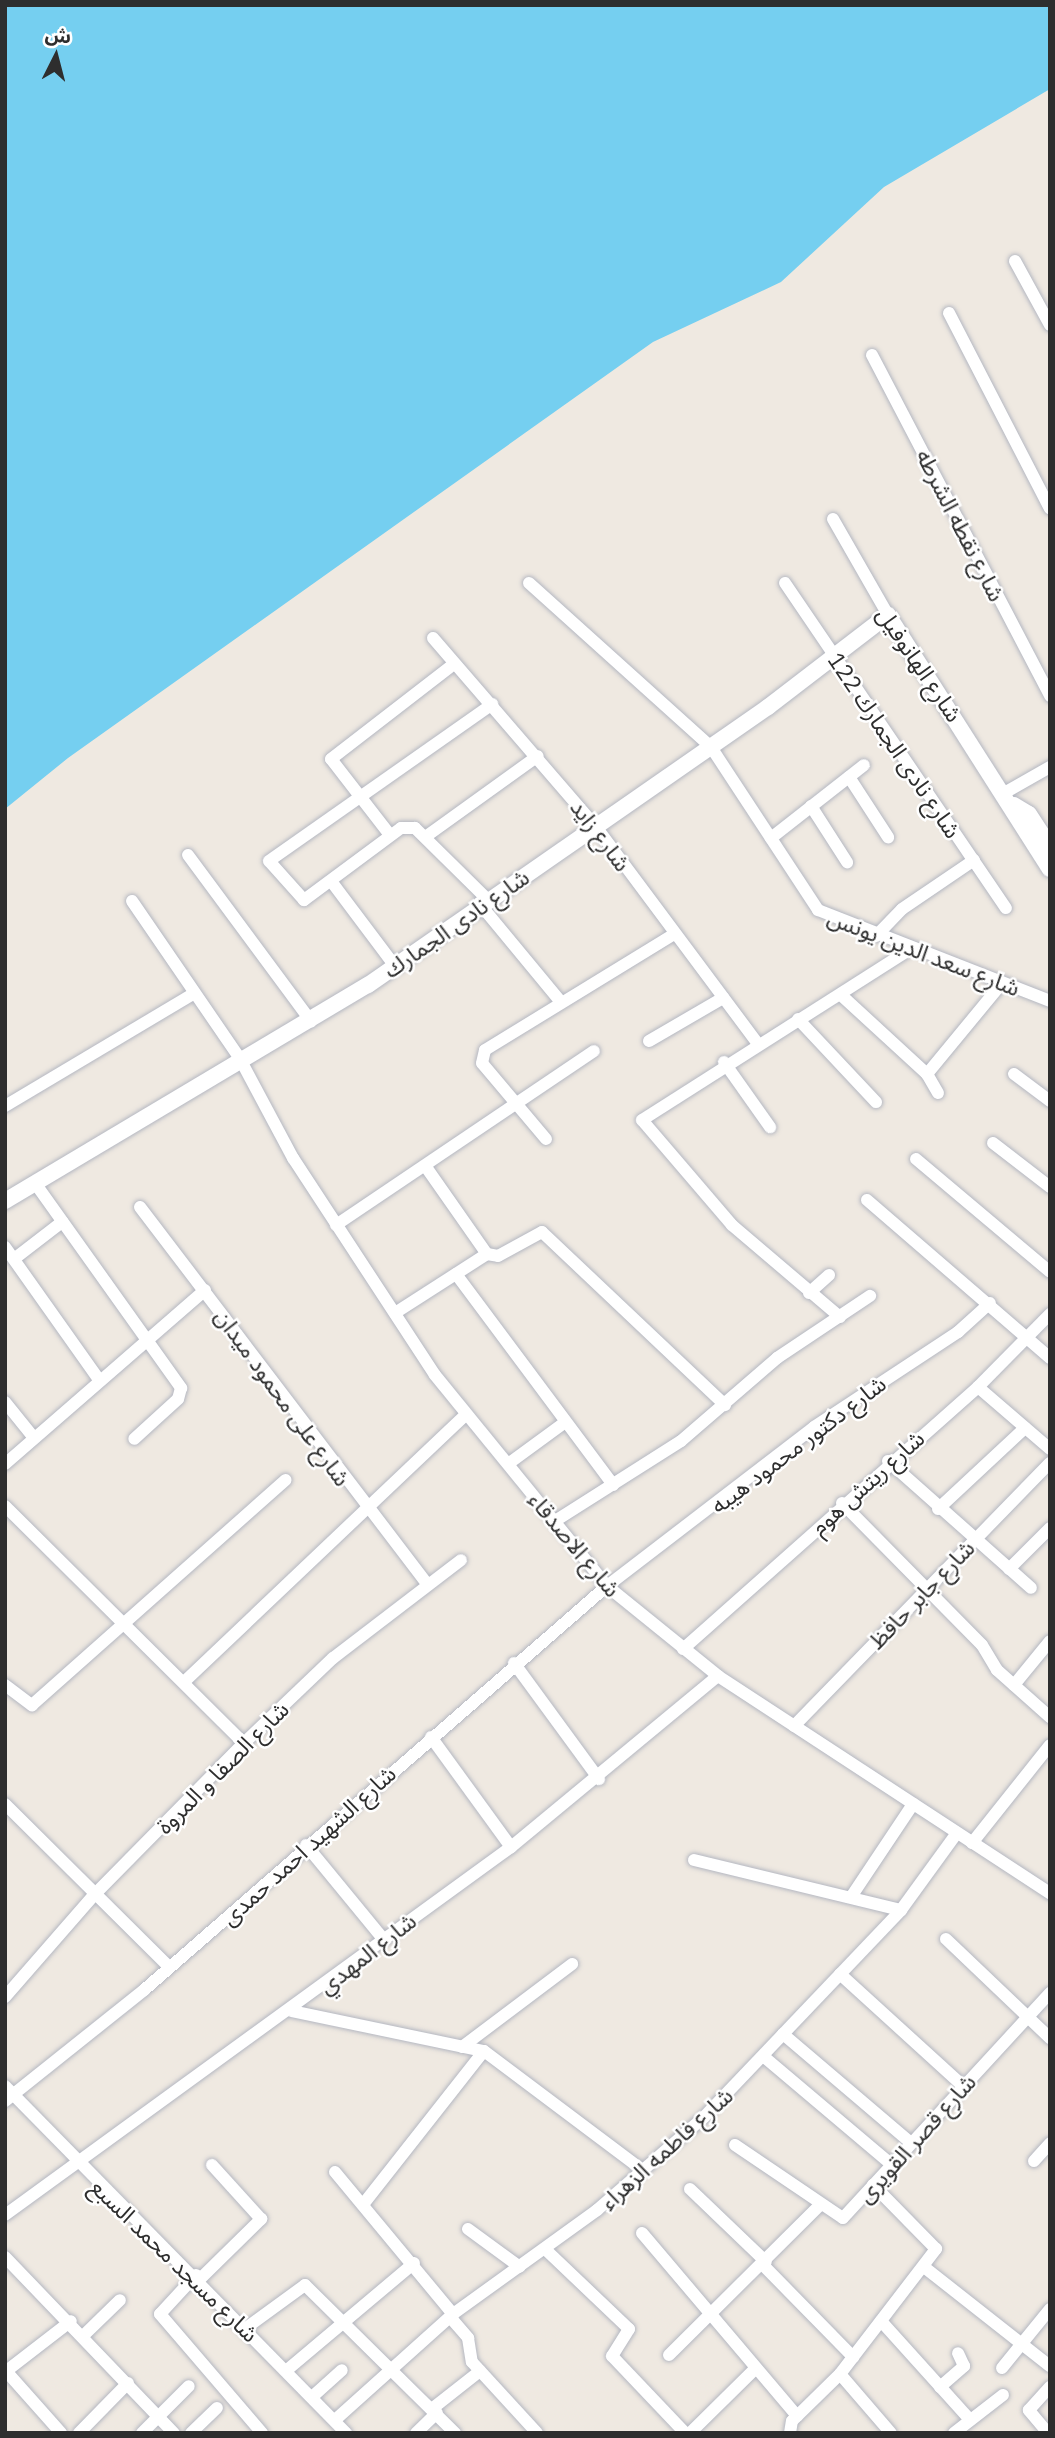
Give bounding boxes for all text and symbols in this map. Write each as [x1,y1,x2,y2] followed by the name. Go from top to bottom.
[21,21,91,91] north arrow
[44,22,72,48] text: ش
[911,444,1011,606] street label: شارع نقطه الشرطه
[871,601,969,727] street label: شارع الهانوفيل
[823,647,967,843] street label: شارع نادى الجمارك 122
[565,794,637,876] street label: شارع زايد
[378,863,534,983] street label: شارع نادى الجمارك
[824,903,1024,1001] street label: شارع سعد الدين يونس
[209,1303,357,1491] street label: شارع على محمود ميدان
[705,1369,891,1519] street label: شارع دكتور محمود هيبه
[805,1424,929,1540] street label: شارع ريتش هوم
[523,1486,627,1602] street label: شارع الاصدقاء
[862,1534,980,1654] street label: شارع جابر حافظ
[150,1695,294,1839] street label: شارع الصفا و المروة
[215,1759,401,1931] street label: شارع الشهيد احمد حمدى
[313,1906,421,2000] street label: شارع المهدي
[851,2068,981,2208] street label: شارع قصر القويرى
[594,2081,738,2215] street label: شارع فاطمه الزهراء
[85,2173,265,2347] street label: شارع مسجد محمد السبع

